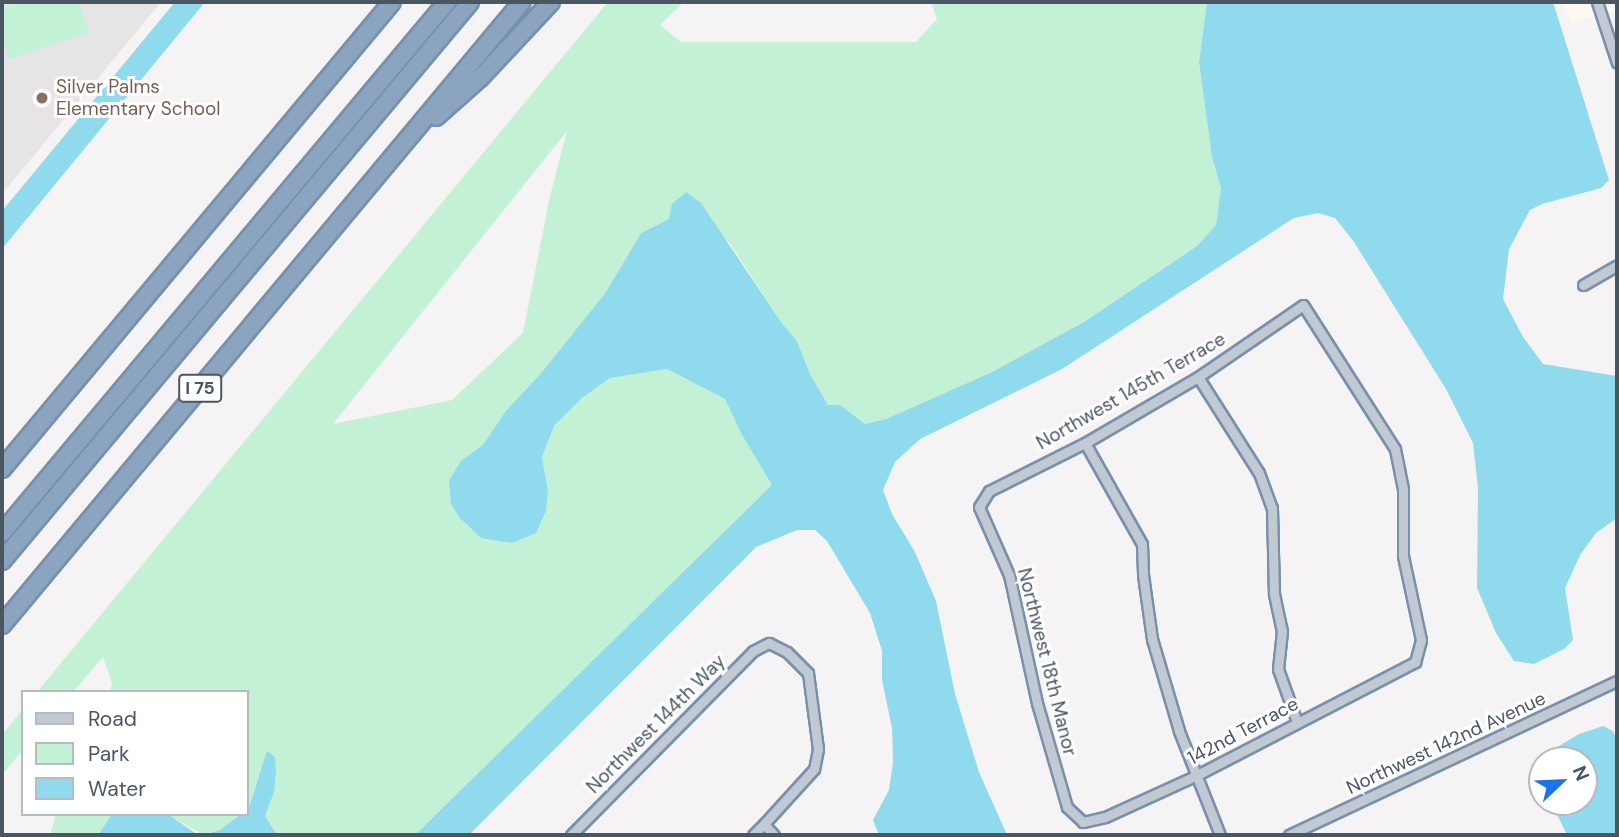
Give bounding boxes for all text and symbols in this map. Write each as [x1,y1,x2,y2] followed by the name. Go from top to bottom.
[56,76,220,120] place label: Silver Palms Elementary School
[34,90,50,106] marker: Silver Palms Elementary School
[1032,327,1230,455] street label: Northwest 145th Terrace
[177,374,223,402] road number: I 75
[1013,566,1081,758] street label: Northwest 18th Manor
[582,650,730,798] street label: Northwest 144th Way
[1343,687,1549,799] street label: Northwest 142nd Avenue
[21,690,248,816] legend
[1184,692,1302,770] street label: 142nd Terrace
[88,705,137,733] text: Road
[88,740,129,768] text: Park
[1528,746,1598,816] north arrow
[1567,762,1595,785] text: N
[88,775,146,803] text: Water

